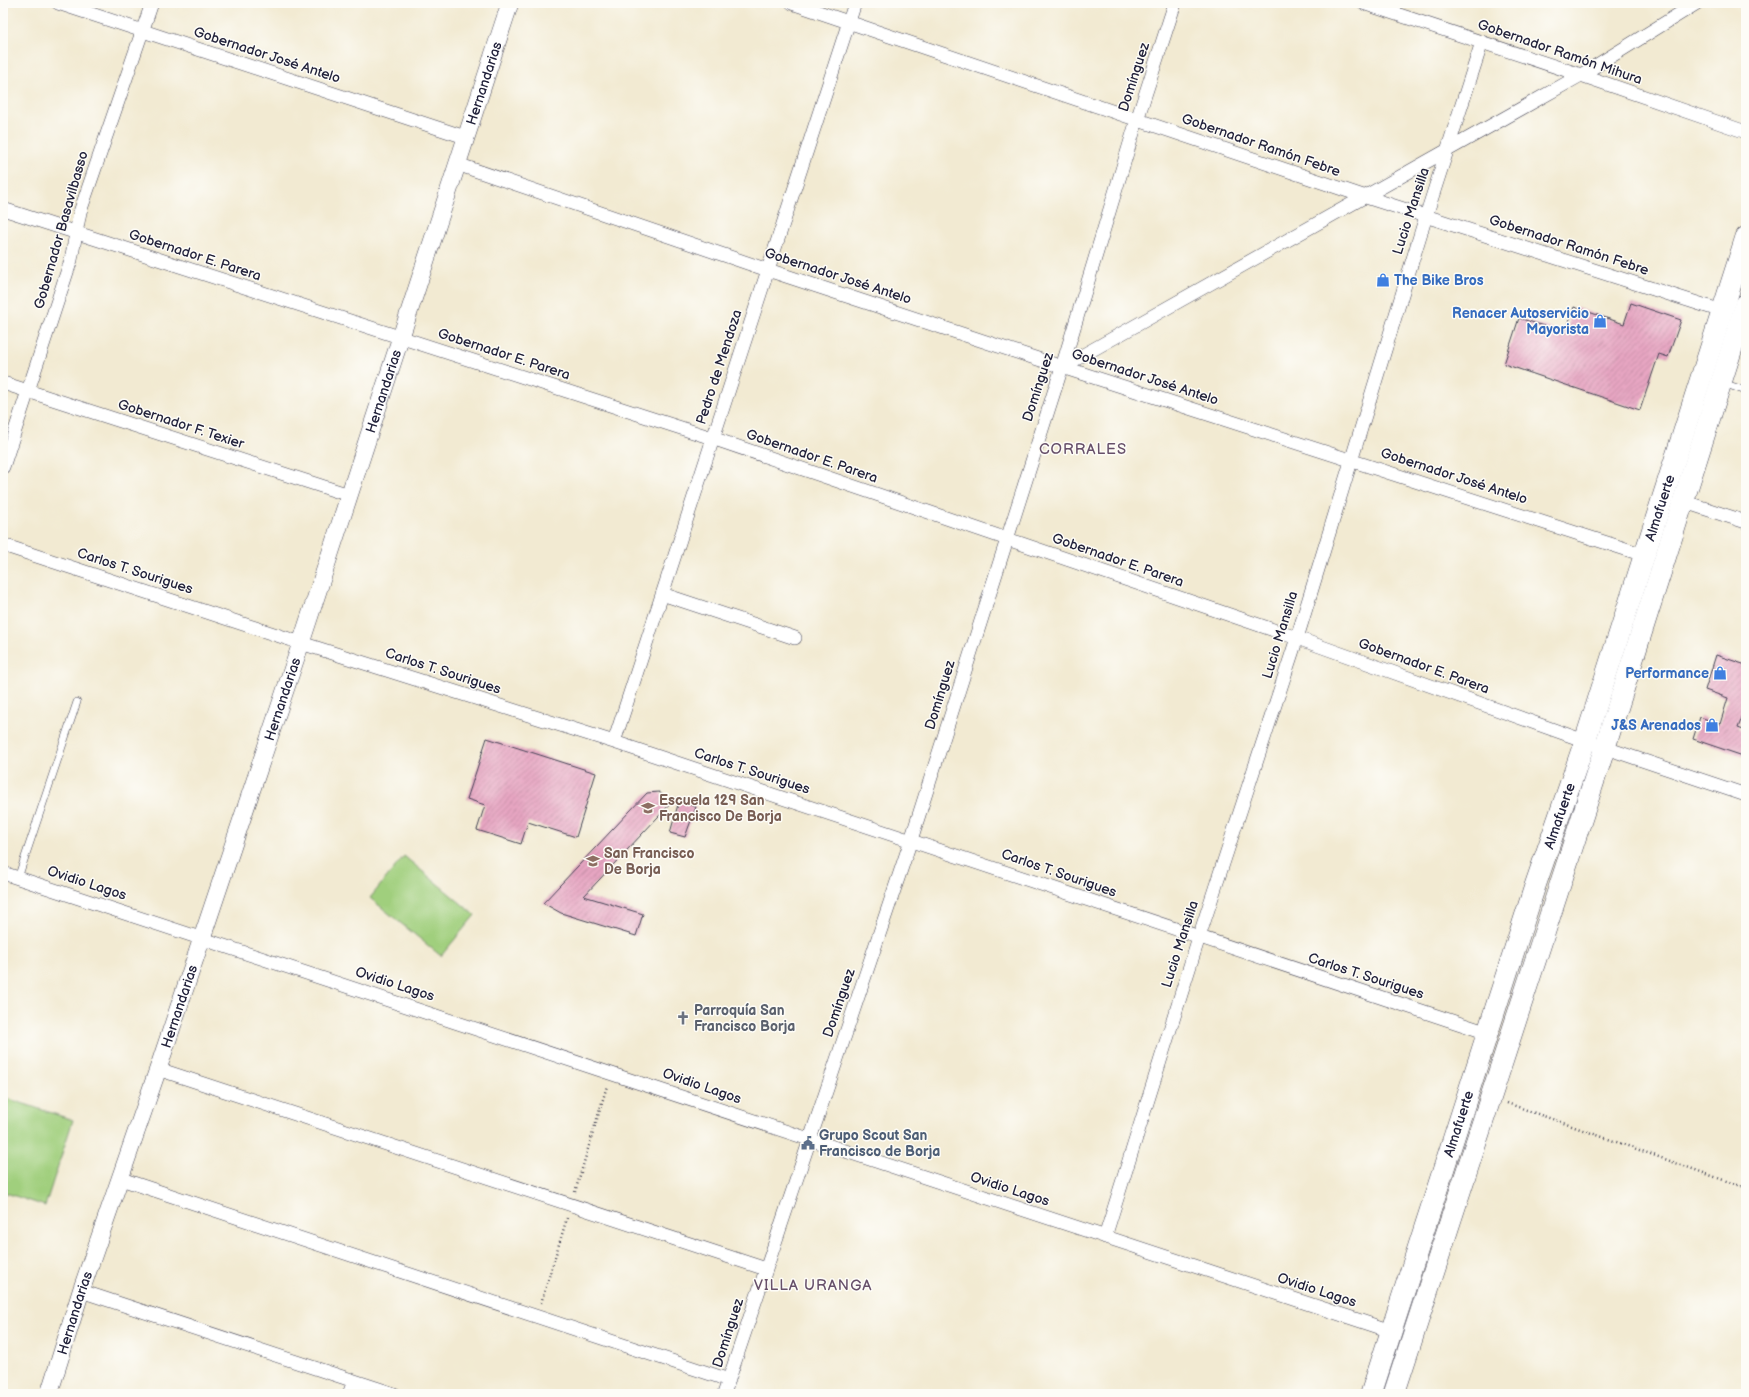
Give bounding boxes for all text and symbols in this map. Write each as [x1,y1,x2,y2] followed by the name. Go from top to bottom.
[1475,16,1645,88] street label: Gobernador Ramón Mihura
[191,23,343,87] street label: Gobernador José Antelo
[462,39,505,127] street label: Hernandarias
[1115,40,1153,114] street label: Domínguez
[1179,110,1343,180] street label: Gobernador Ramón Febre
[30,149,92,311] street label: Gobernador Basavilbasso
[1389,165,1433,257] street label: Lucio Mansilla
[1487,211,1651,279] street label: Gobernador Ramón Febre
[127,226,263,284] street label: Gobernador E. Parera
[762,244,914,308] street label: Gobernador José Antelo
[1375,272,1391,288] shop icon: The Bike Bros
[1394,272,1484,289] place label: The Bike Bros
[1452,305,1589,338] place label: Renacer Autoservicio Mayorista
[692,307,746,427] street label: Pedro de Mendoza
[1592,313,1608,329] shop icon: Renacer Autoservicio Mayorista
[436,325,572,383] street label: Gobernador E. Parera
[1069,345,1221,409] street label: Gobernador José Antelo
[362,347,405,435] street label: Hernandarias
[1019,350,1057,424] street label: Domínguez
[116,396,247,453] street label: Gobernador F. Texier
[744,425,880,487] street label: Gobernador E. Parera
[1039,440,1127,459] district label: CORRALES
[1378,444,1530,508] street label: Gobernador José Antelo
[1641,472,1678,543] street label: Almafuerte
[1050,529,1186,591] street label: Gobernador E. Parera
[75,544,195,598] street label: Carlos T. Sourigues
[1259,589,1301,681] street label: Lucio Mansilla
[1356,634,1492,698] street label: Gobernador E. Parera
[383,644,503,698] street label: Carlos T. Sourigues
[260,655,304,743] street label: Hernandarias
[921,658,959,732] street label: Domínguez
[1625,665,1709,682] place label: Performance
[1712,665,1728,681] shop icon: Performance
[1611,717,1701,734] place label: J&S Arenados
[1704,717,1720,733] shop icon: J&S Arenados
[692,744,812,798] street label: Carlos T. Sourigues
[1540,781,1578,851] street label: Almafuerte
[659,792,782,825] place label: Escuela 129 San Francisco De Borja
[640,800,656,816] school or university icon: Escuela 129 San Francisco De Borja
[604,845,694,878] place label: San Francisco De Borja
[999,845,1119,901] street label: Carlos T. Sourigues
[585,853,601,869] school or university icon: San Francisco De Borja
[45,862,129,904] street label: Ovidio Lagos
[1158,898,1202,990] street label: Lucio Mansilla
[1306,949,1426,1003] street label: Carlos T. Sourigues
[157,962,201,1050] street label: Hernandarias
[353,963,437,1005] street label: Ovidio Lagos
[819,966,859,1040] street label: Domínguez
[694,1002,795,1035] place label: Parroquía San Francisco Borja
[675,1010,691,1026] church icon: Parroquía San Francisco Borja
[660,1065,744,1107] street label: Ovidio Lagos
[1440,1088,1477,1159] street label: Almafuerte
[819,1127,940,1160] place label: Grupo Scout San Francisco de Borja
[800,1135,816,1151] public building icon: Grupo Scout San Francisco de Borja
[968,1168,1052,1210] street label: Ovidio Lagos
[53,1269,96,1357] street label: Hernandarias
[1275,1269,1359,1311] street label: Ovidio Lagos
[754,1276,872,1295] district label: VILLA URANGA
[709,1296,747,1370] street label: Domínguez

